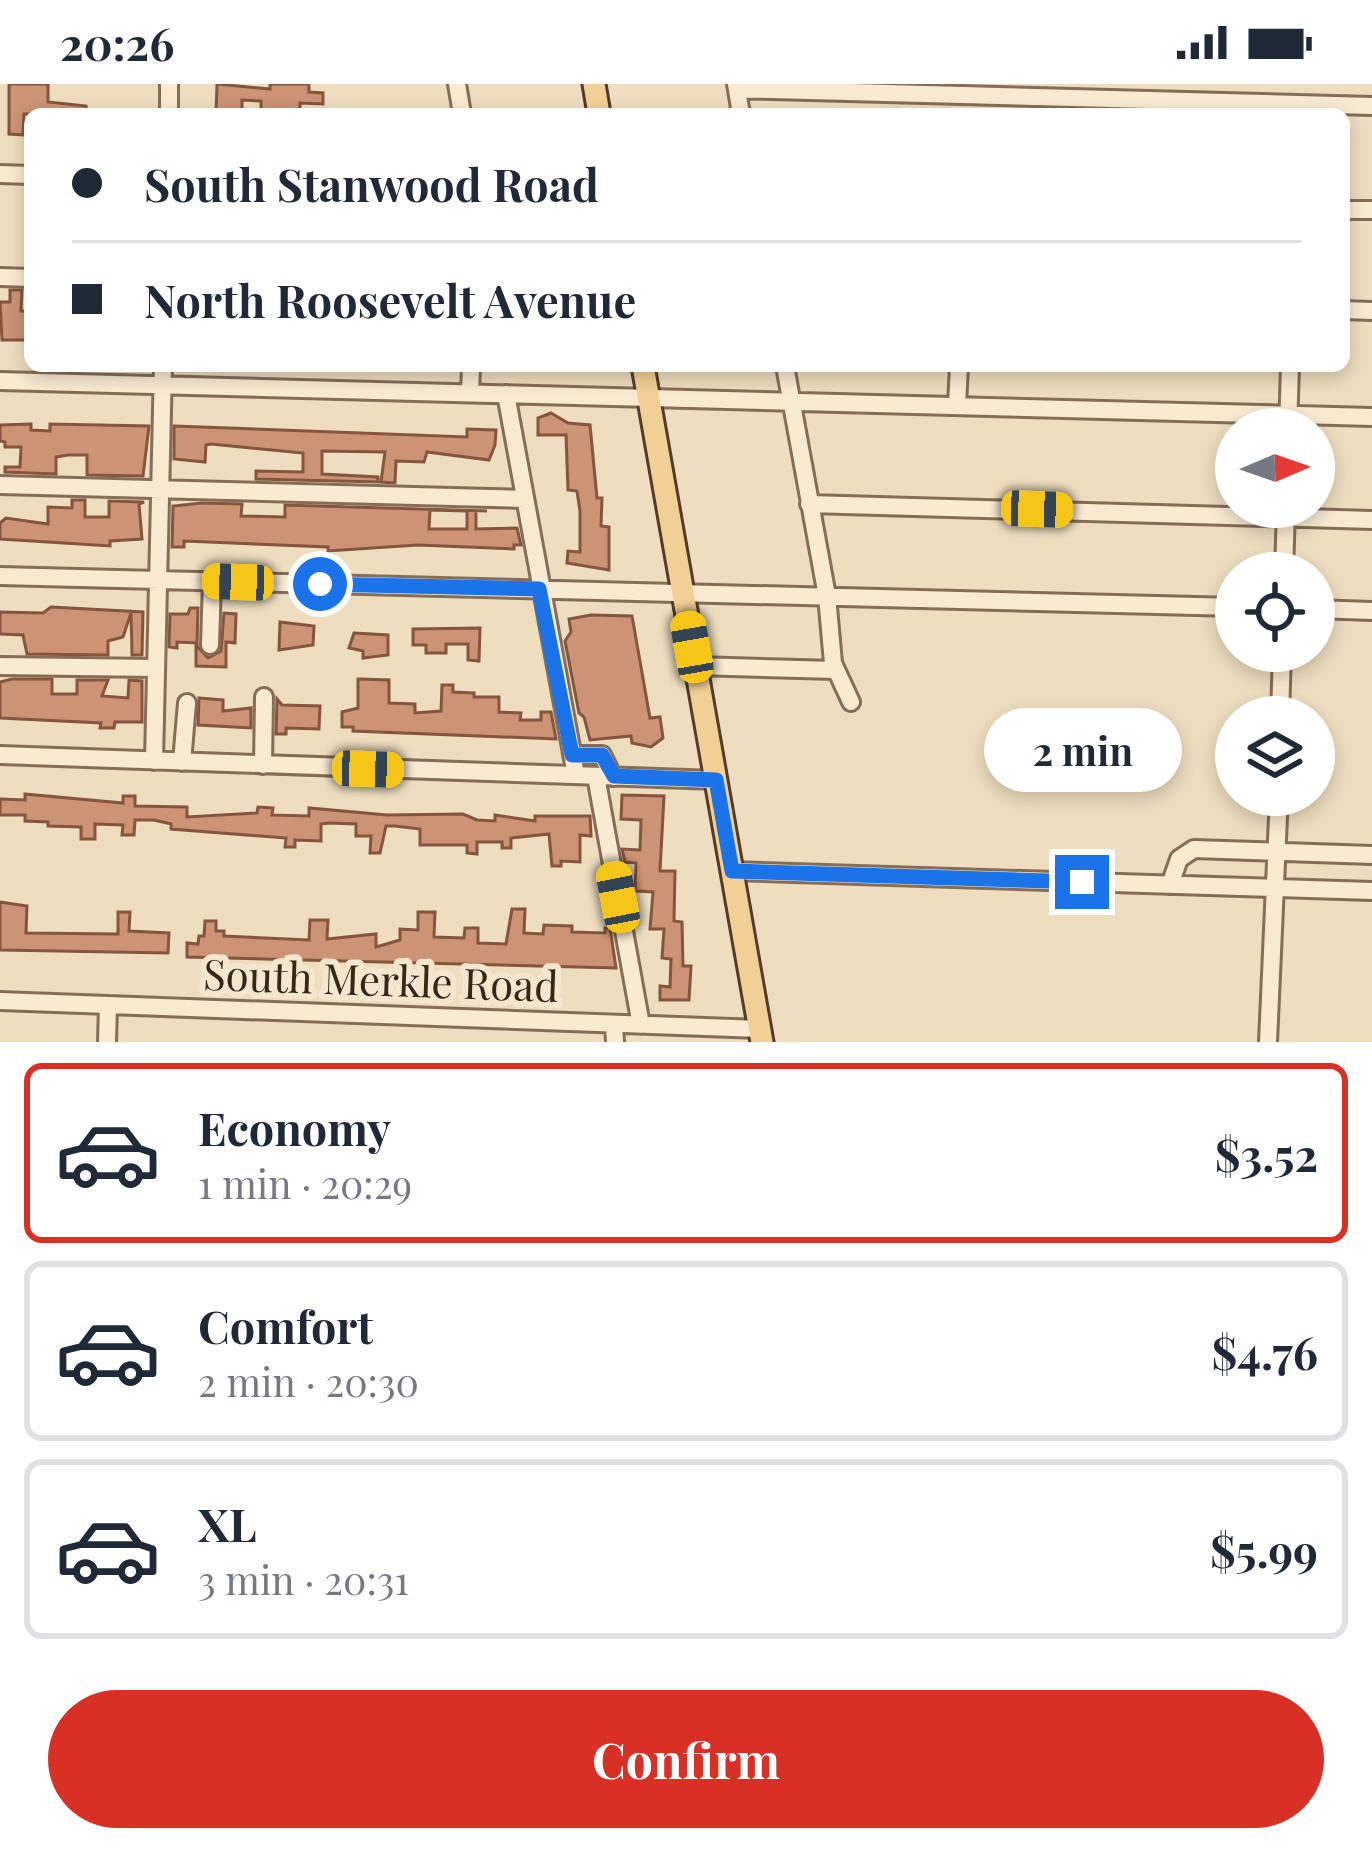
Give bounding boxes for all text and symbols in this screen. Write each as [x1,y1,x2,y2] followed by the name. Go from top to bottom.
[60,12,174,72] text: 20:26
[144,153,599,213] text: South Stanwood Road
[144,269,636,329] text: North Roosevelt Avenue
[1215,408,1335,528] north arrow
[1215,408,1335,816] map controls
[1000,490,1074,528] car
[1215,552,1335,672] button: locate
[293,557,347,611] route start
[201,563,275,601] car
[668,608,716,686] car
[1215,696,1335,816] button: layers
[983,708,1181,792] callout: 2 min
[1033,724,1133,776] text: 2 min
[331,750,405,788] car
[1055,855,1109,909] route end
[593,858,643,936] car
[202,945,560,1013] street label: South Merkle Road
[198,1097,391,1157] text: Economy
[54,1099,162,1207] icon: car
[1215,1123,1318,1183] text: $3.52
[198,1157,412,1209] text: 1 min · 20:29
[198,1295,373,1355] text: Comfort
[54,1297,162,1405] icon: car
[1211,1321,1318,1381] text: $4.76
[198,1355,419,1407] text: 2 min · 20:30
[198,1493,257,1553] text: XL
[54,1495,162,1603] icon: car
[1210,1519,1318,1579] text: $5.99
[198,1553,409,1605] text: 3 min · 20:31
[48,1690,1324,1828] button: Confirm

